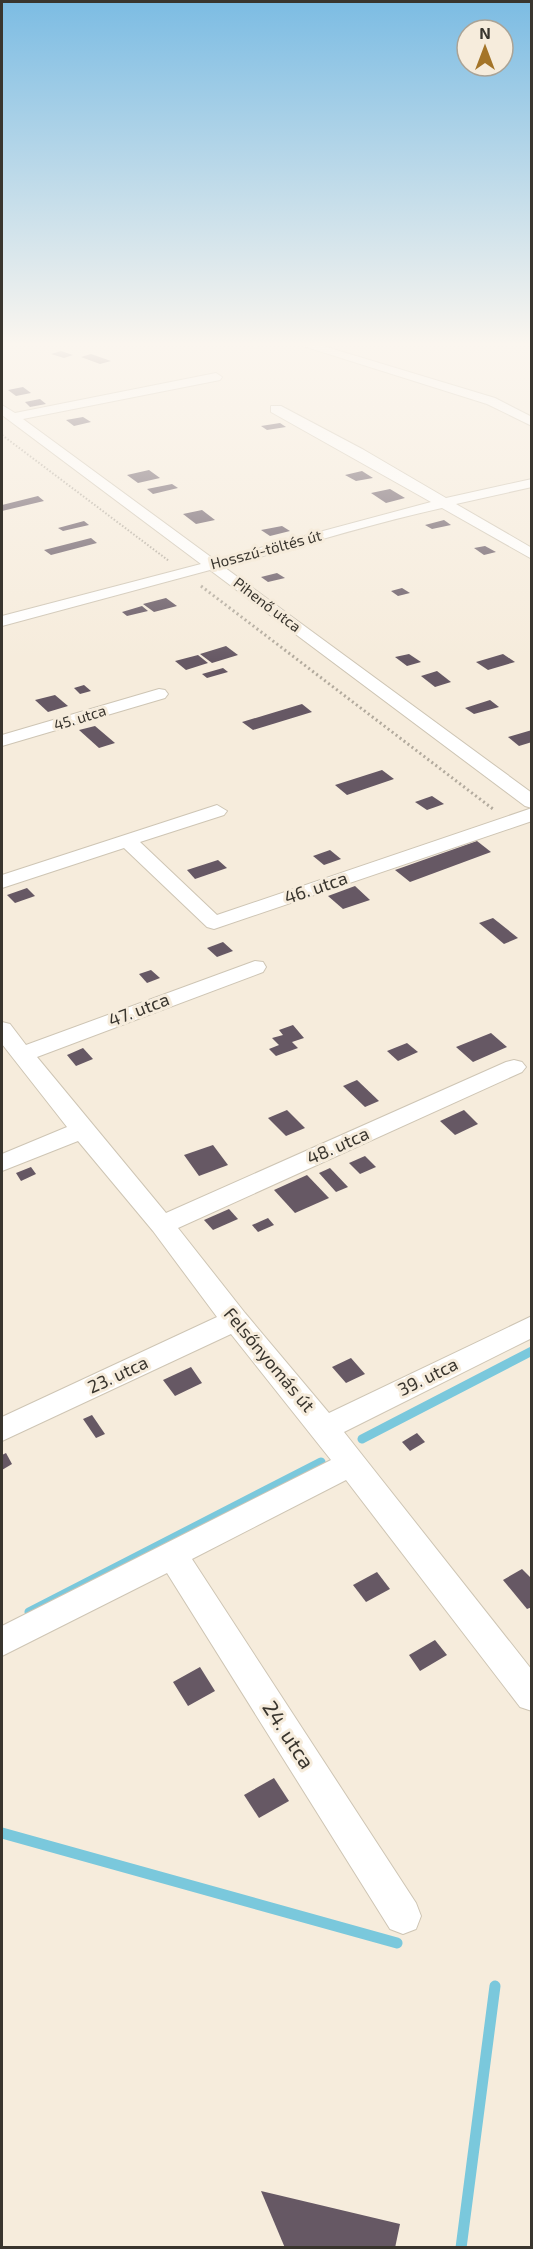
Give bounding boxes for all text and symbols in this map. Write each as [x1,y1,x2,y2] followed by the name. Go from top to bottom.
[455,18,515,78] north arrow
[479,23,491,42] text: N
[208,525,323,573] street label: Hosszú-töltés út
[230,573,305,635] street label: Pihenő utca
[51,701,108,734] street label: 45. utca
[281,866,350,908] street label: 46. utca
[105,987,172,1031] street label: 47. utca
[303,1122,372,1169] street label: 48. utca
[220,1303,320,1416] street label: Felsőnyomás út
[84,1351,151,1398] street label: 23. utca
[394,1352,461,1400] street label: 39. utca
[258,1696,320,1773] street label: 24. utca

